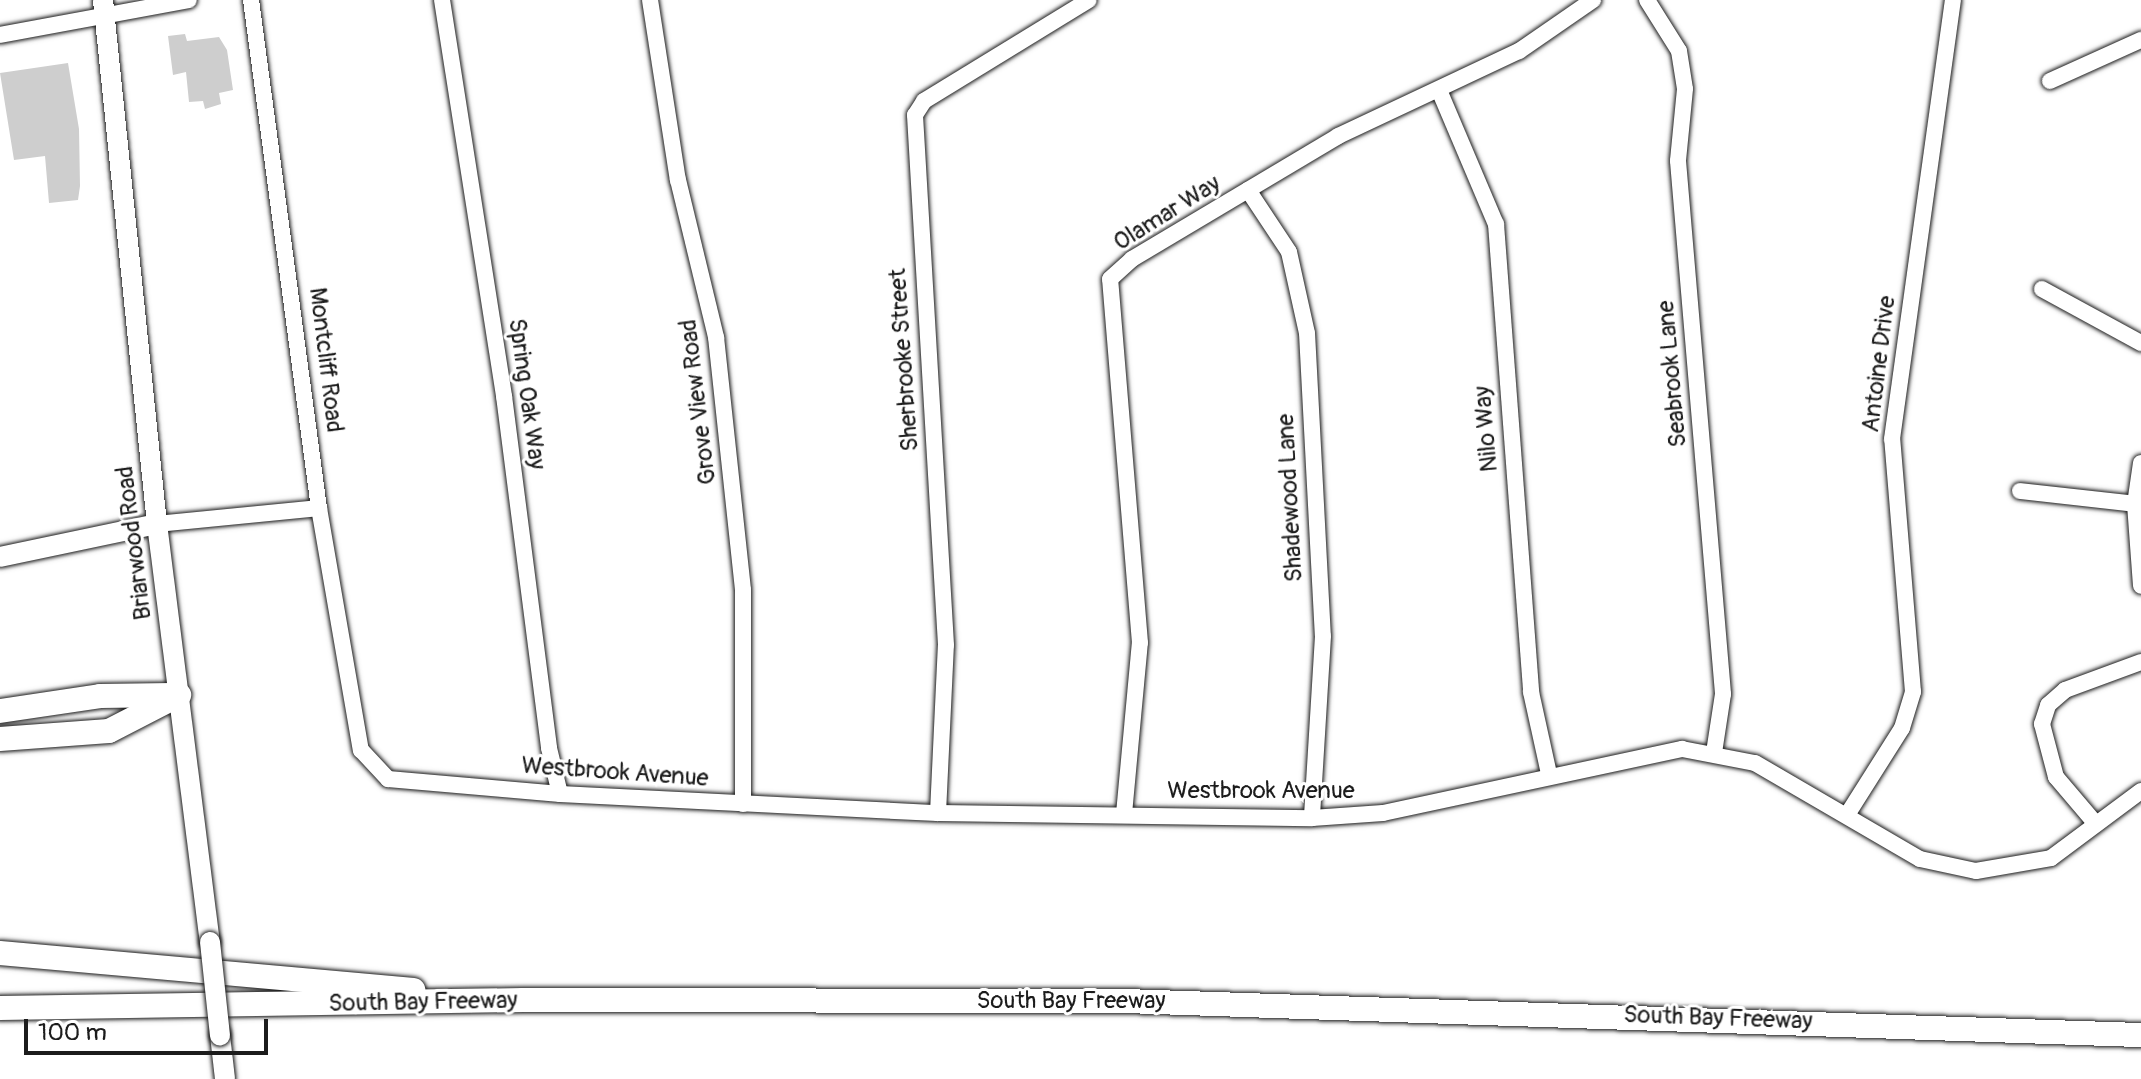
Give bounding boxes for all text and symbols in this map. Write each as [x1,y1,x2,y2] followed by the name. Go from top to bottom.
[1108,169,1226,257] street label: Olamar Way
[883,268,925,452] street label: Sherbrooke Street
[303,286,349,434] street label: Montcliff Road
[1856,294,1902,434] street label: Antoine Drive
[1651,299,1693,449] street label: Seabrook Lane
[502,317,552,471] street label: Spring Oak Way
[674,318,722,486] street label: Grove View Road
[1468,385,1504,473] street label: Nilo Way
[1271,413,1309,583] street label: Shadewood Lane
[110,464,158,622] street label: Briarwood Road
[521,751,709,793] street label: Westbrook Avenue
[1167,777,1355,805] street label: Westbrook Avenue
[328,986,518,1018] street label: South Bay Freeway
[976,987,1166,1015] street label: South Bay Freeway
[1623,1000,1813,1036] street label: South Bay Freeway
[28,1003,272,1053] scale bar
[38,1018,107,1047] text: 100 m

